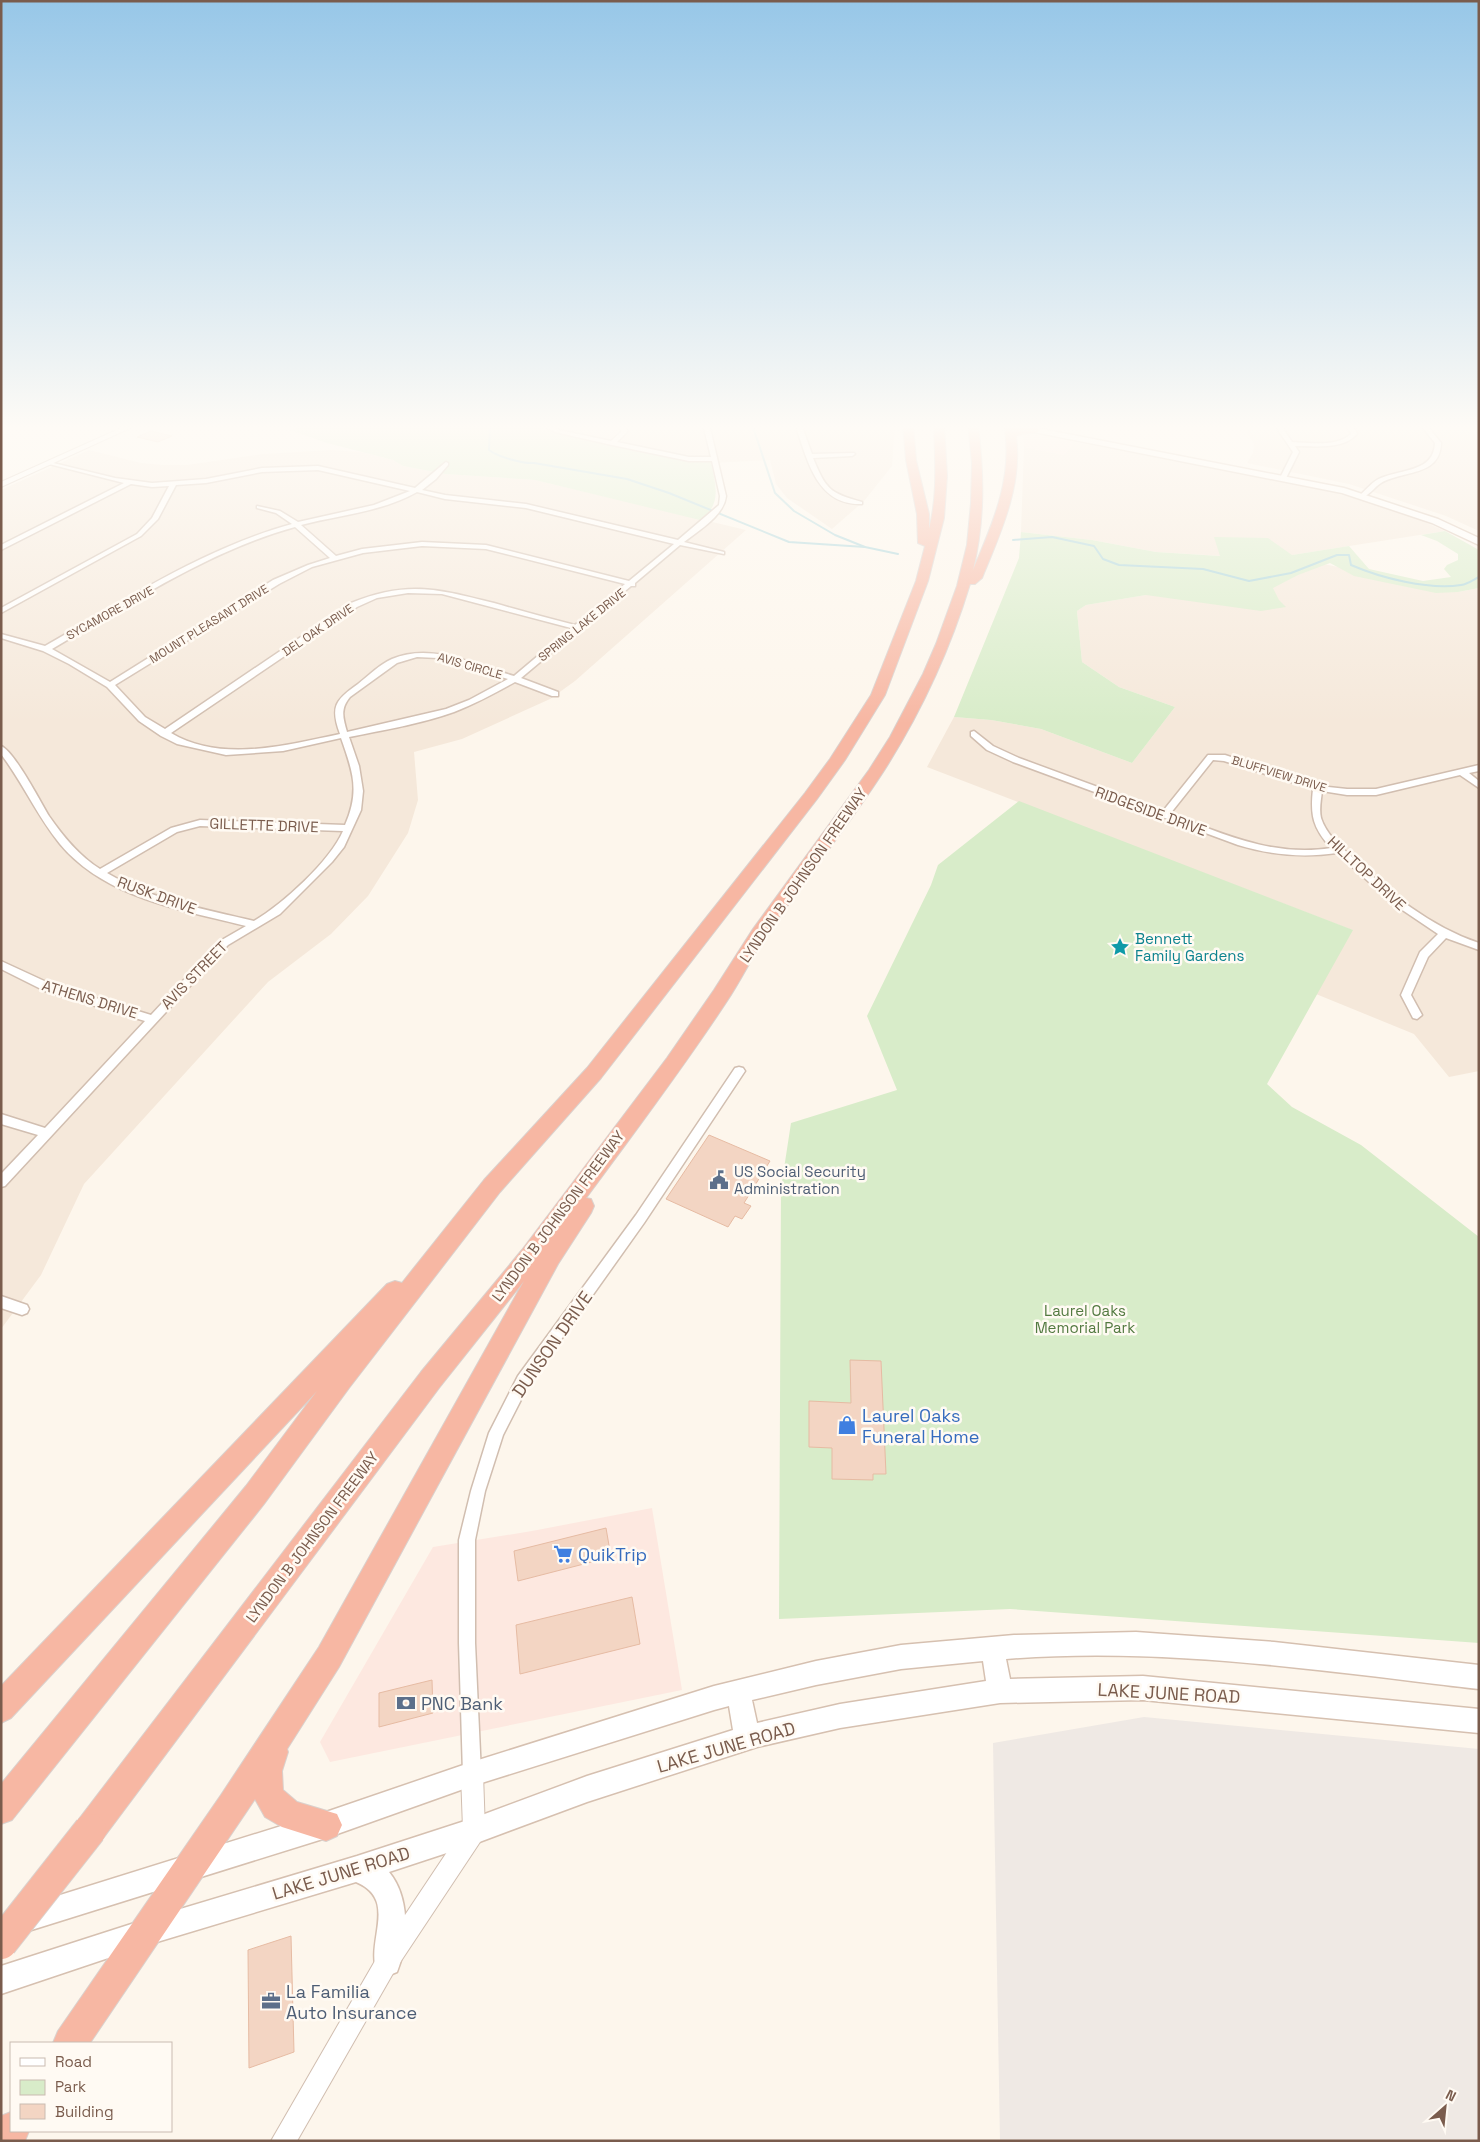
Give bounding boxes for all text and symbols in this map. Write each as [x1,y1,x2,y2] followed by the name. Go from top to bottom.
[146,581,272,667] street label: MOUNT PLEASANT DRIVE
[63,582,157,644] street label: SYCAMORE DRIVE
[535,585,629,665] street label: SPRING LAKE DRIVE
[279,600,357,660] street label: DEL OAK DRIVE
[436,649,505,683] street label: AVIS CIRCLE
[1230,752,1329,796] street label: BLUFFVIEW DRIVE
[1093,782,1209,840] street label: RIDGESIDE DRIVE
[735,784,871,966] street label: LYNDON B JOHNSON FREEWAY
[209,814,319,836] street label: GILLETTE DRIVE
[1324,832,1410,914] street label: HILLTOP DRIVE
[115,872,199,918] street label: RUSK DRIVE
[1135,929,1245,965] place label: Bennett Family Gardens
[1109,936,1131,958] place icon: Bennett Family Gardens
[157,937,231,1013] street label: AVIS STREET
[40,975,140,1023] street label: ATHENS DRIVE
[487,1127,629,1305] street label: LYNDON B JOHNSON FREEWAY
[734,1162,866,1198] place label: US Social Security Administration
[708,1169,730,1191] public building icon: US Social Security Administration
[507,1286,597,1402] street label: DUNSON DRIVE
[1035,1301,1135,1337] park label: Laurel Oaks Memorial Park
[862,1404,979,1448] place label: Laurel Oaks Funeral Home
[836,1414,858,1436] shop icon: Laurel Oaks Funeral Home
[241,1448,383,1626] street label: LYNDON B JOHNSON FREEWAY
[552,1543,574,1565] supermarket icon: QuikTrip
[578,1543,647,1566] place label: QuikTrip
[1097,1678,1241,1708] street label: LAKE JUNE ROAD
[395,1692,417,1714] bank icon: PNC Bank
[421,1692,503,1715] place label: PNC Bank
[654,1716,798,1778] street label: LAKE JUNE ROAD
[269,1841,413,1905] street label: LAKE JUNE ROAD
[286,1980,417,2024] place label: La Familia Auto Insurance
[260,1990,282,2012] office icon: La Familia Auto Insurance
[10,2042,172,2132] legend
[55,2052,92,2071] text: Road
[55,2077,86,2096] text: Park
[1420,2082,1470,2132] north arrow
[1443,2085,1459,2106] text: N
[55,2102,114,2121] text: Building

